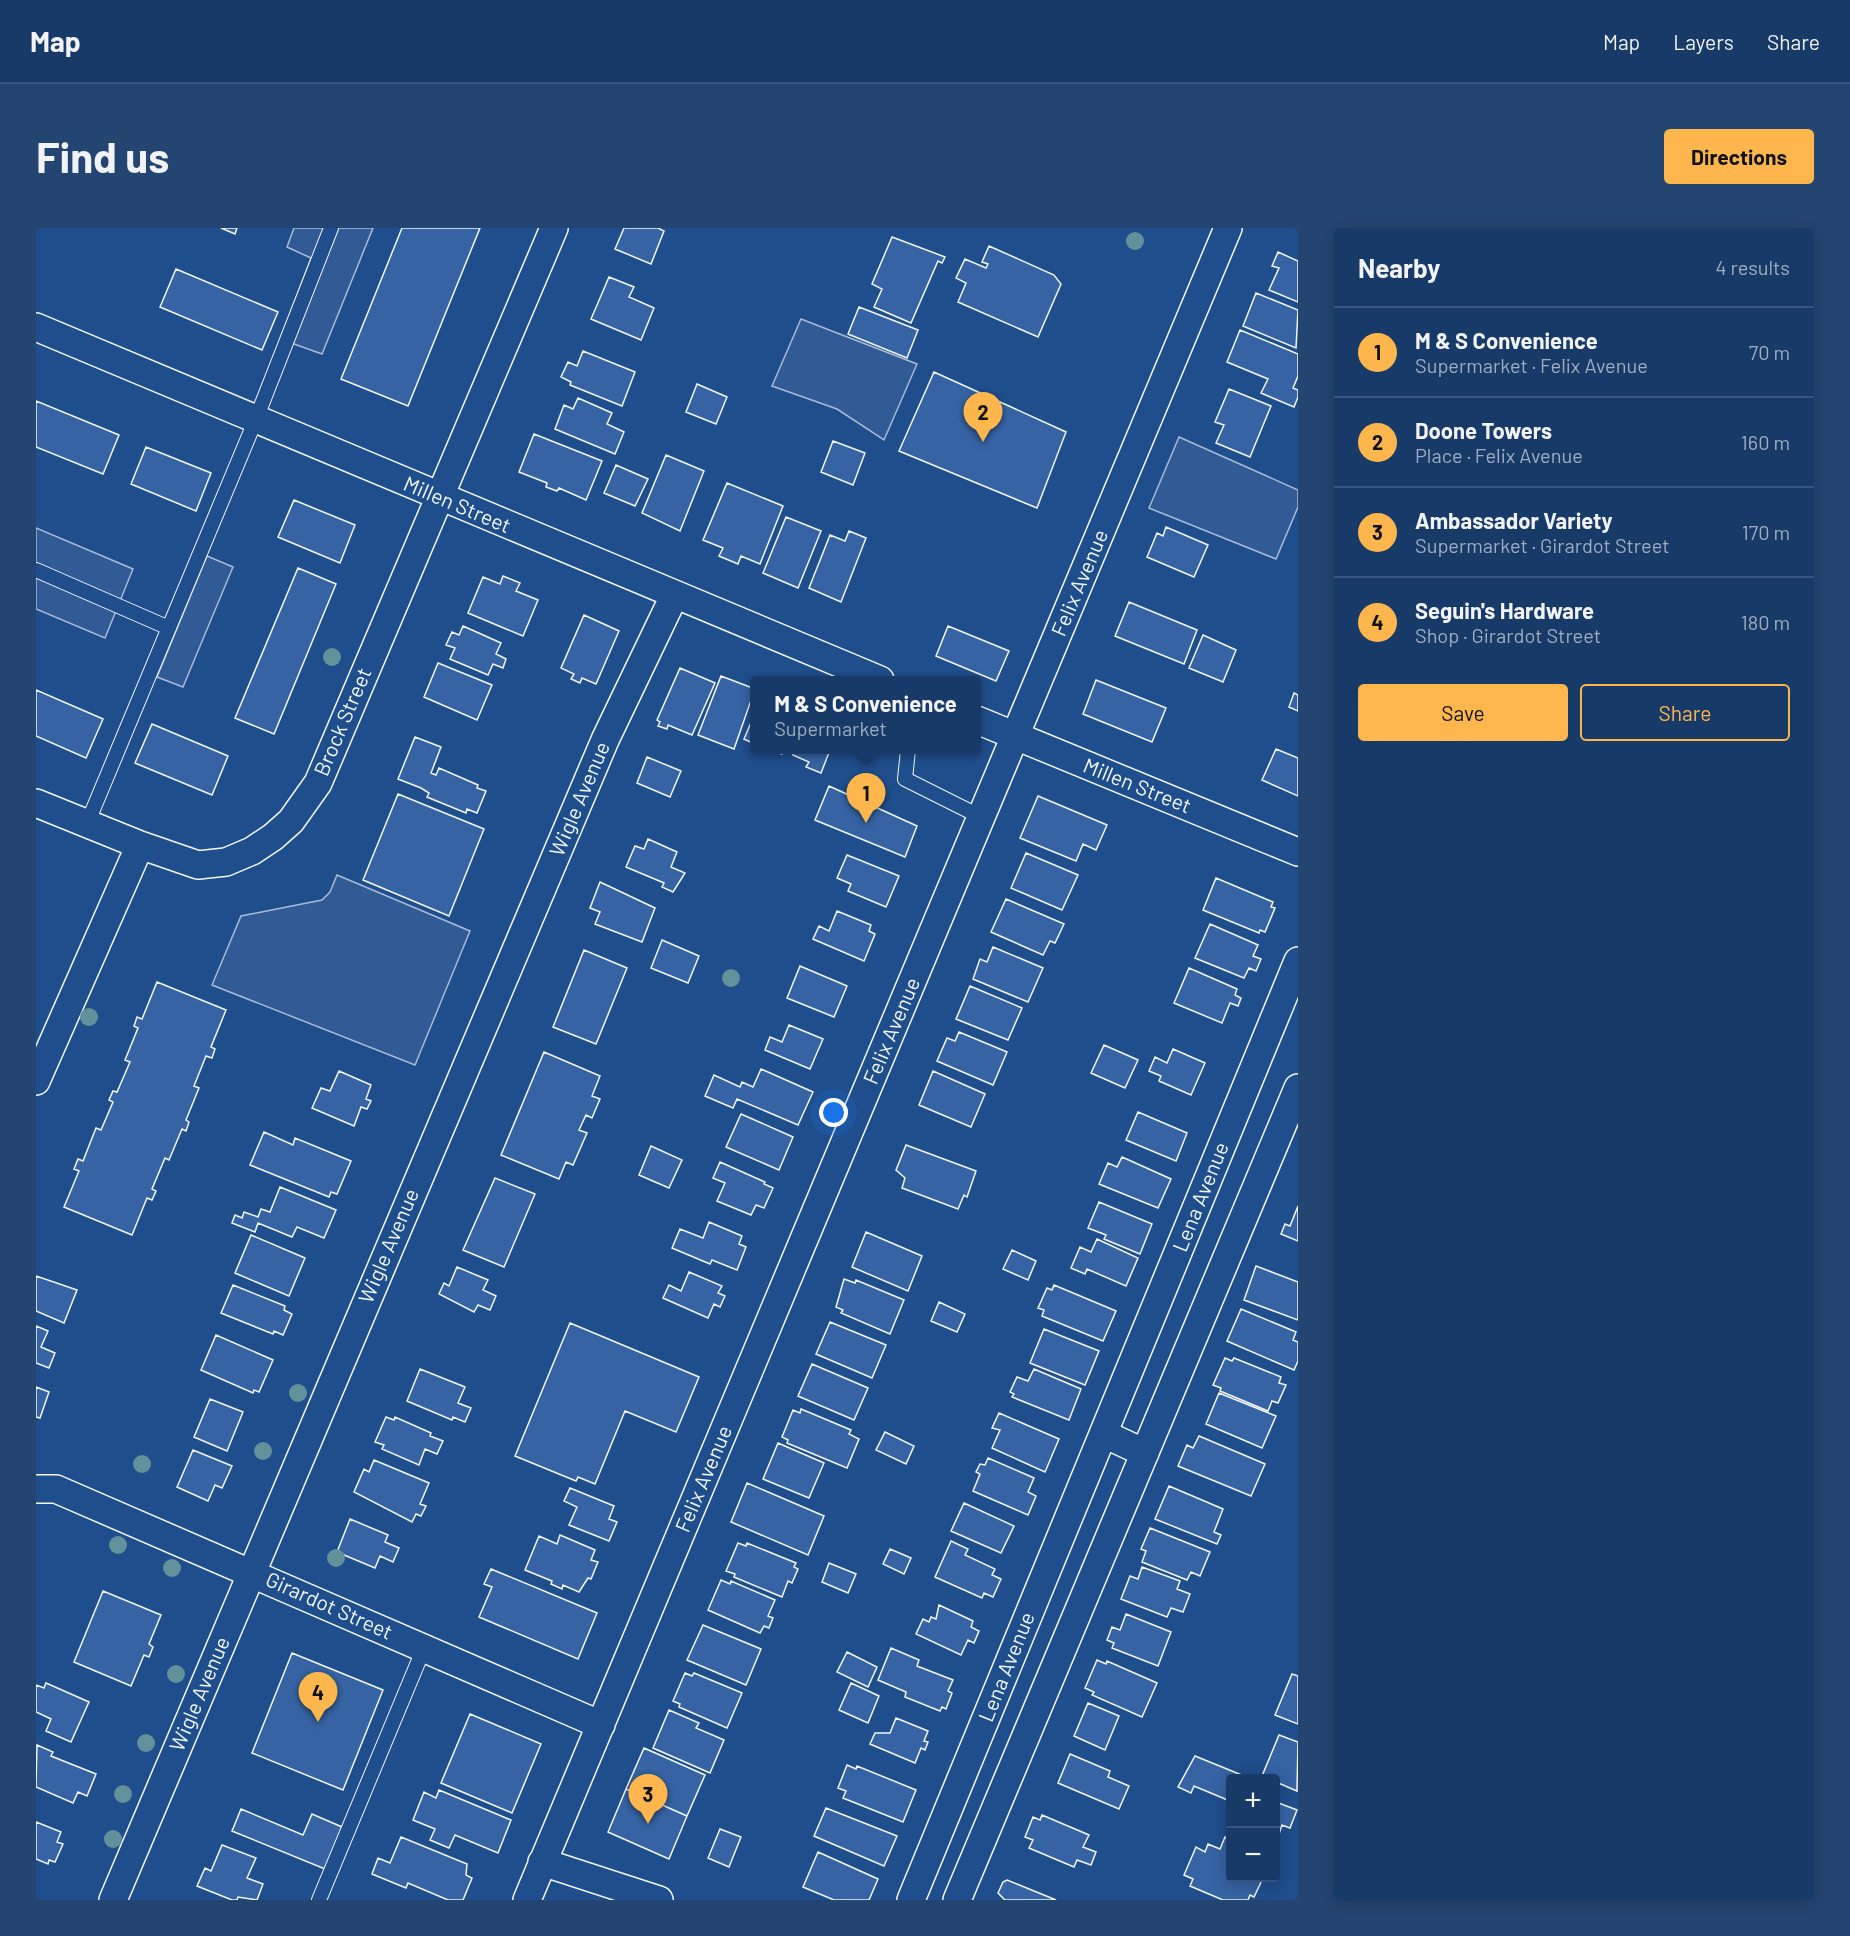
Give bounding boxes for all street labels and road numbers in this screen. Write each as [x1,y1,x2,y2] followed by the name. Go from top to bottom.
[400,470,515,537] street label: Millen Street
[1045,525,1112,640] street label: Felix Avenue
[308,664,376,779] street label: Brock Street
[543,737,614,859] street label: Wigle Avenue
[1080,752,1195,818] street label: Millen Street
[857,973,924,1088] street label: Felix Avenue
[1166,1138,1233,1255] street label: Lena Avenue
[352,1184,423,1306] street label: Wigle Avenue
[669,1421,736,1536] street label: Felix Avenue
[262,1566,397,1644] street label: Girardot Street
[972,1608,1039,1725] street label: Lena Avenue
[163,1632,234,1754] street label: Wigle Avenue

